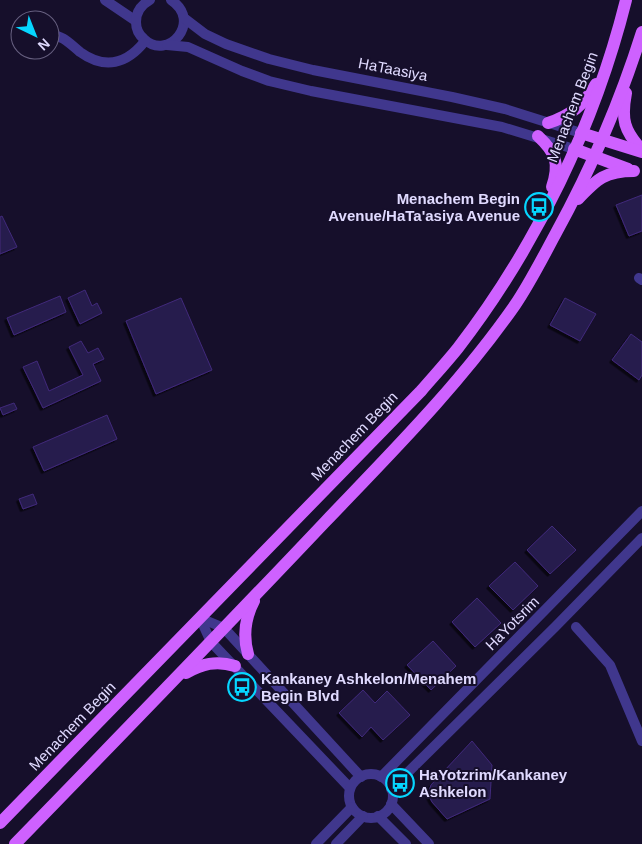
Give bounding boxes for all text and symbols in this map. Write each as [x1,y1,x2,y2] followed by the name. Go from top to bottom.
[10,10,60,60] north arrow
[35,35,53,54] text: N
[543,49,601,165] street label: Menachem Begin
[357,54,430,84] street label: HaTaasiya
[328,190,520,224] place label: Menachem Begin Avenue/HaTa'asiya Avenue
[524,192,554,222] bus stop icon: Menachem Begin Avenue/HaTa'asiya Avenue
[307,388,401,484] street label: Menachem Begin
[482,593,542,653] street label: HaYotsrim
[261,670,476,704] place label: Kankaney Ashkelon/Menahem Begin Blvd
[227,672,257,702] bus stop icon: Kankaney Ashkelon/Menahem Begin Blvd
[25,678,119,774] street label: Menachem Begin
[419,766,568,800] place label: HaYotzrim/Kankaney Ashkelon
[385,768,415,798] bus stop icon: HaYotzrim/Kankaney Ashkelon

